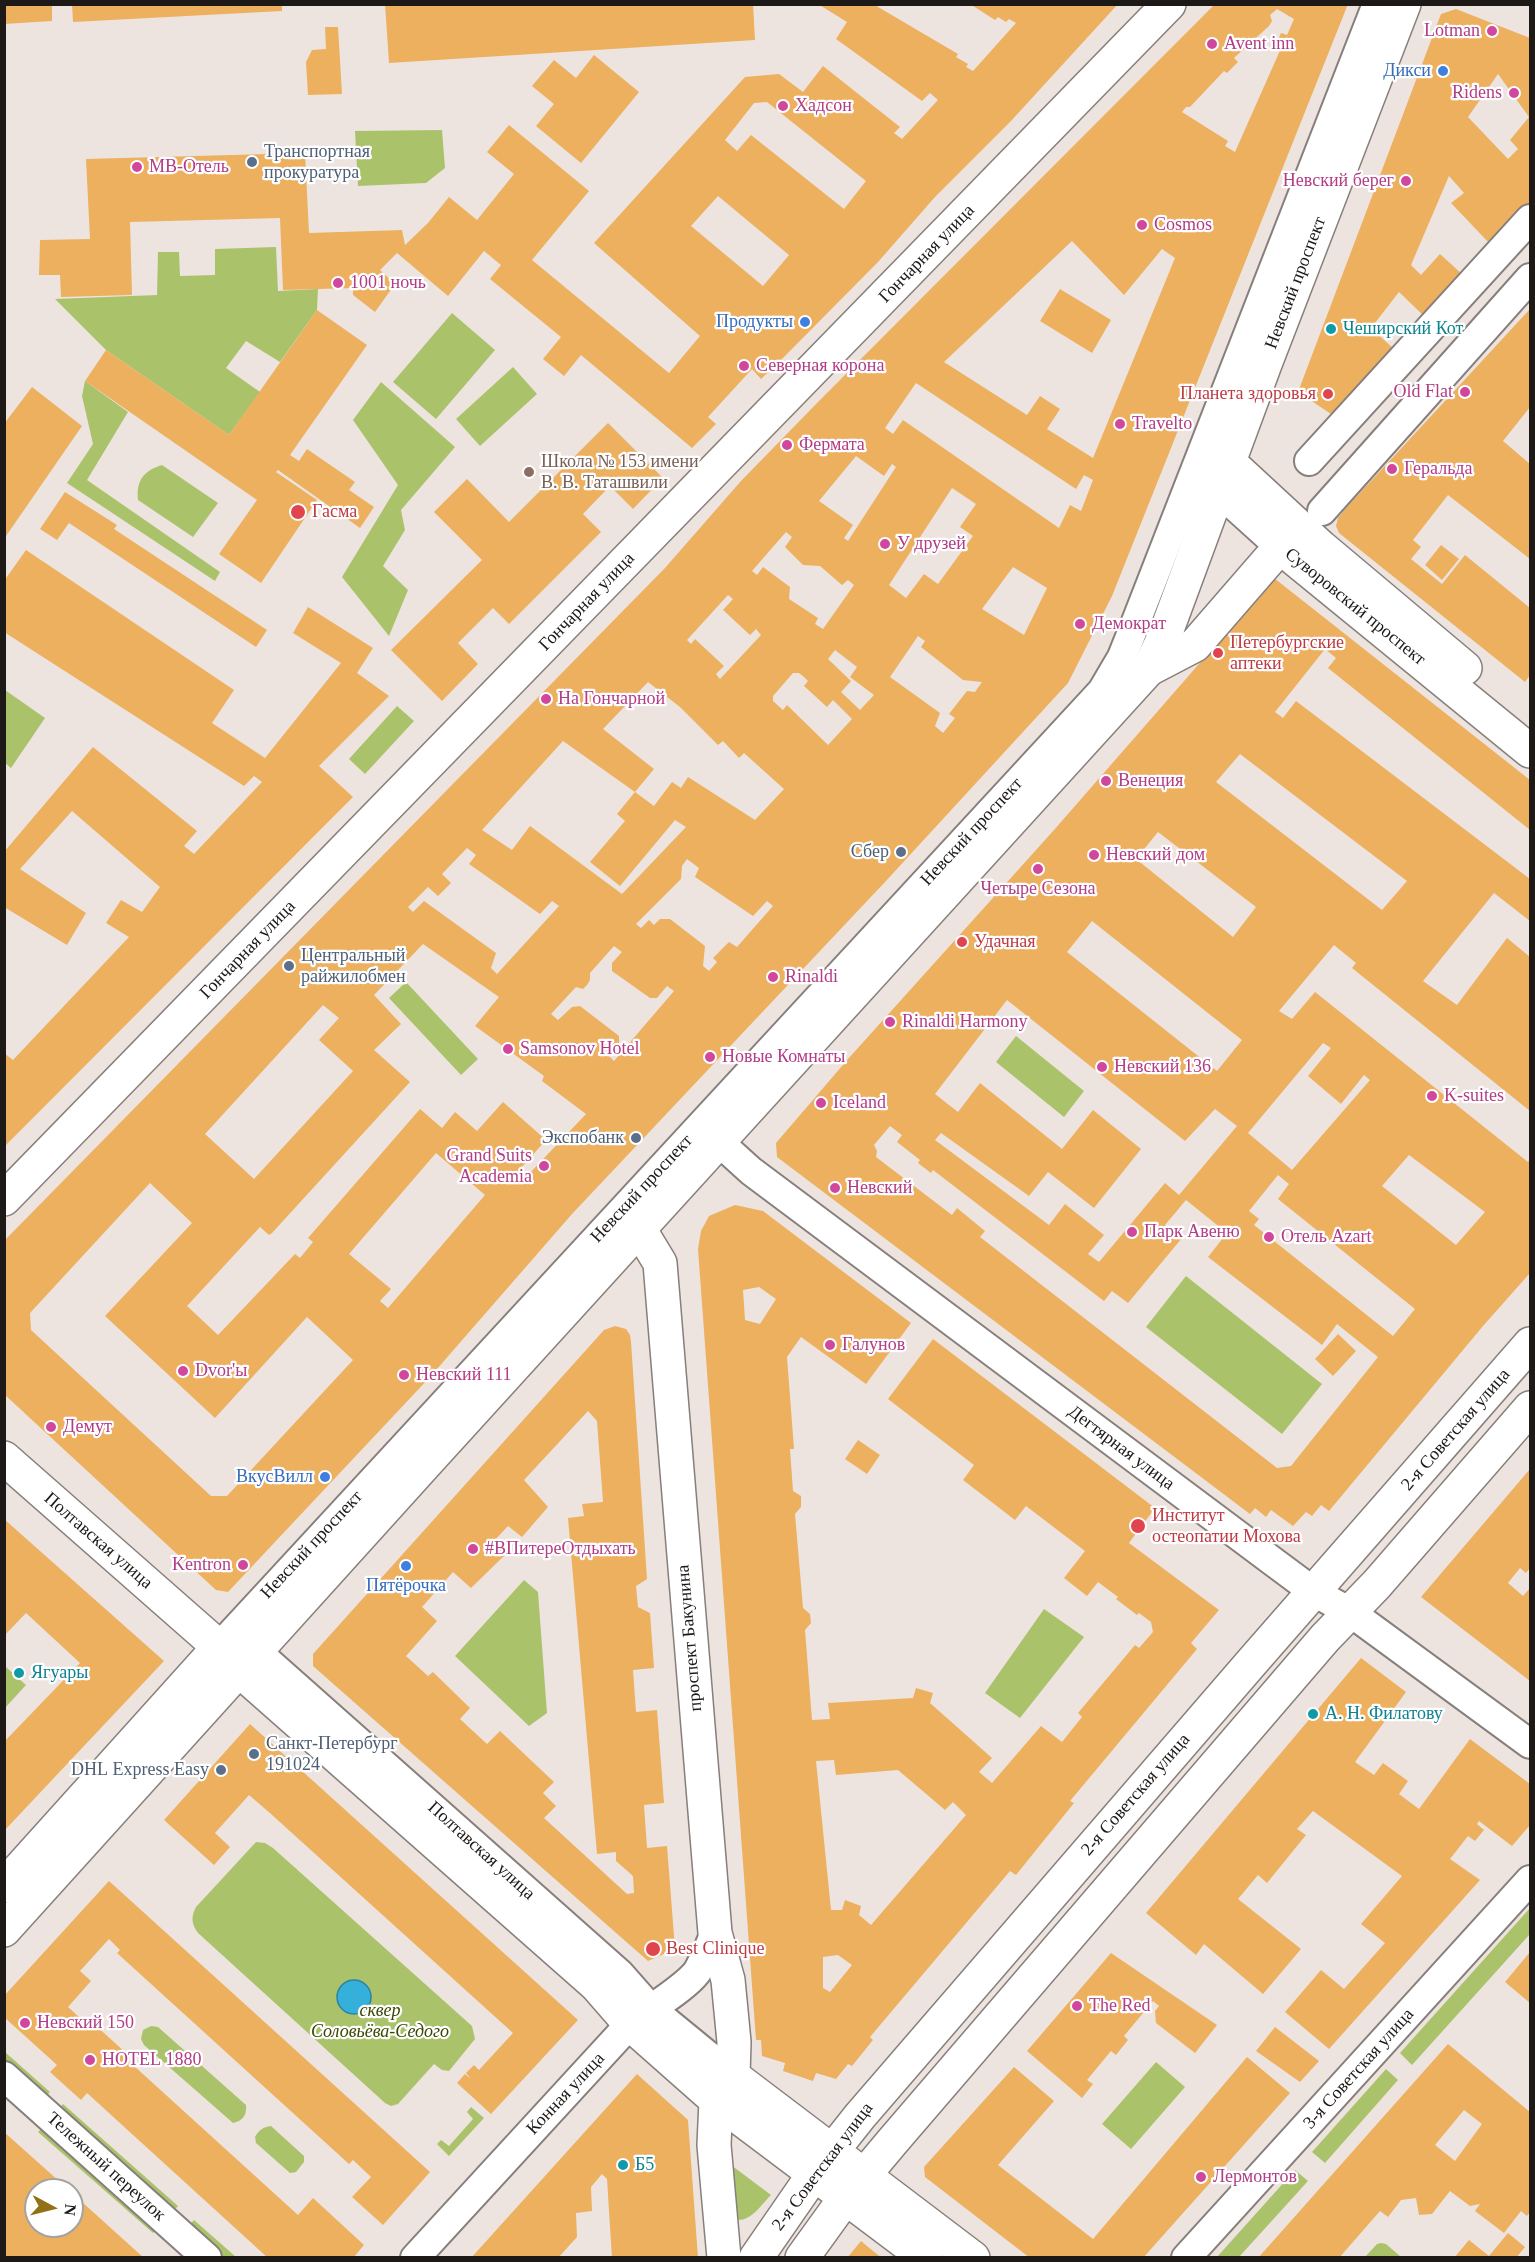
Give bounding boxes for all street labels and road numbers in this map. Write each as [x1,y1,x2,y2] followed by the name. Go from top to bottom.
[875,200,979,308] street label: Гончарная улица
[1261,214,1331,352] street label: Невский проспект
[1280,544,1430,670] street label: Суворовский проспект
[535,548,639,656] street label: Гончарная улица
[916,773,1028,891] street label: Невский проспект
[196,896,300,1004] street label: Гончарная улица
[586,1130,698,1248] street label: Невский проспект
[1397,1364,1515,1496] street label: 2-я Советская улица
[1064,1401,1178,1495] street label: Дегтярная улица
[256,1486,368,1604] street label: Невский проспект
[39,1488,157,1594] street label: Полтавская улица
[673,1564,707,1712] street label: проспект Бакунина
[1077,1729,1195,1861] street label: 2-я Советская улица
[423,1797,539,1905] street label: Полтавская улица
[1299,2004,1419,2134] street label: 3-я Советская улица
[522,2048,610,2140] street label: Конная улица
[768,2099,878,2235] street label: 2-я Советская улица
[42,2108,170,2226] street label: Тележный переулок

